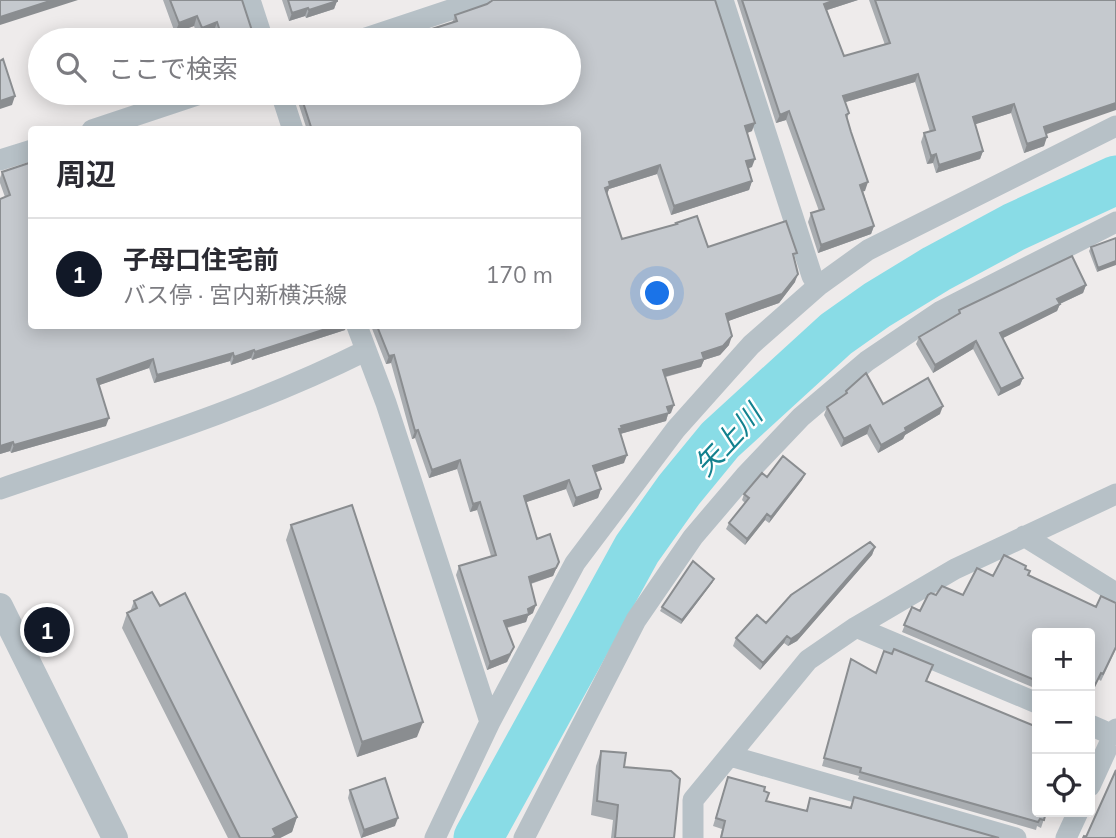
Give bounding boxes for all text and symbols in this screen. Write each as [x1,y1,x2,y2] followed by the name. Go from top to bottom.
[28,28,581,105] search box
[52,48,90,86] icon: search
[108,52,238,85] text: ここで検索
[56,155,116,193] text: 周辺
[123,243,279,276] text: 子母口住宅前
[72,260,86,289] text: 1
[485,260,553,289] text: 170 m
[640,276,674,310] your location
[123,280,347,309] text: バス停 · 宮内新横浜線
[686,395,771,482] water label: 矢上川
[24,604,70,656] pin: 1
[1032,628,1095,817] map controls
[1032,628,1095,691] button: +
[1032,691,1095,754] button: −
[1032,754,1095,817] button: locate

